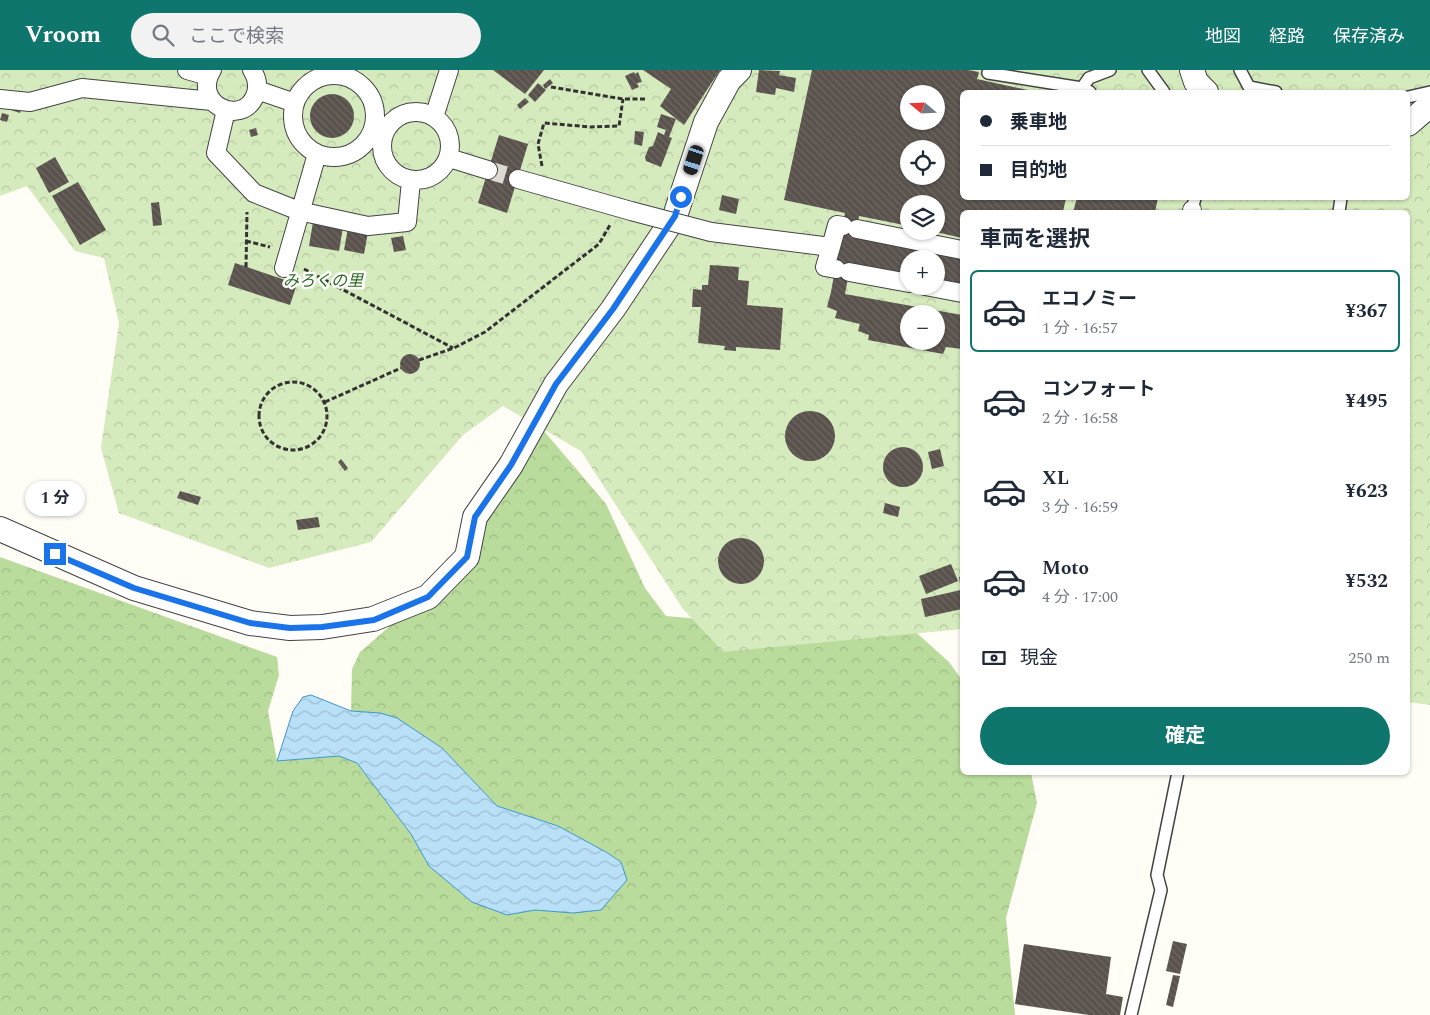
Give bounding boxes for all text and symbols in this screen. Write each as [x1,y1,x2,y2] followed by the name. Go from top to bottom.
[131,13,481,58] search box
[25,17,101,53] text: Vroom
[149,21,177,49] icon: search
[189,22,284,51] text: ここで検索
[1205,23,1241,50] text: 地図
[1269,23,1305,50] text: 経路
[1333,23,1405,50] text: 保存済み
[900,85,945,130] north arrow
[900,85,945,350] map controls
[1010,108,1067,137] text: 乗車地
[900,140,945,185] button: locate
[682,143,705,177] car
[1010,156,1067,185] text: 目的地
[670,186,692,208] route start
[900,195,945,240] button: layers
[980,223,1090,256] text: 車両を選択
[900,250,945,295] button: +
[283,269,364,293] park label: みろくの里
[1042,285,1137,314] text: エコノミー
[982,289,1027,334] icon: car
[1345,297,1388,326] text: ¥367
[900,305,945,350] button: −
[1042,316,1118,340] text: 1 分 · 16:57
[1042,375,1155,404] text: コンフォート
[982,379,1027,424] icon: car
[1345,387,1388,416] text: ¥495
[1042,406,1118,430] text: 2 分 · 16:58
[1042,464,1069,493] text: XL
[982,469,1027,514] icon: car
[1345,477,1388,506] text: ¥623
[25,482,85,516] callout: 1 分
[41,486,69,510] text: 1 分
[1042,495,1118,519] text: 3 分 · 16:59
[44,543,66,565] route end
[1042,554,1089,583] text: Moto
[982,559,1027,604] icon: car
[1345,567,1388,596] text: ¥532
[1042,585,1118,609] text: 4 分 · 17:00
[980,644,1008,672] icon: cash
[1020,644,1058,673] text: 現金
[1348,646,1390,670] text: 250 m
[980,707,1390,765] button: 確定

